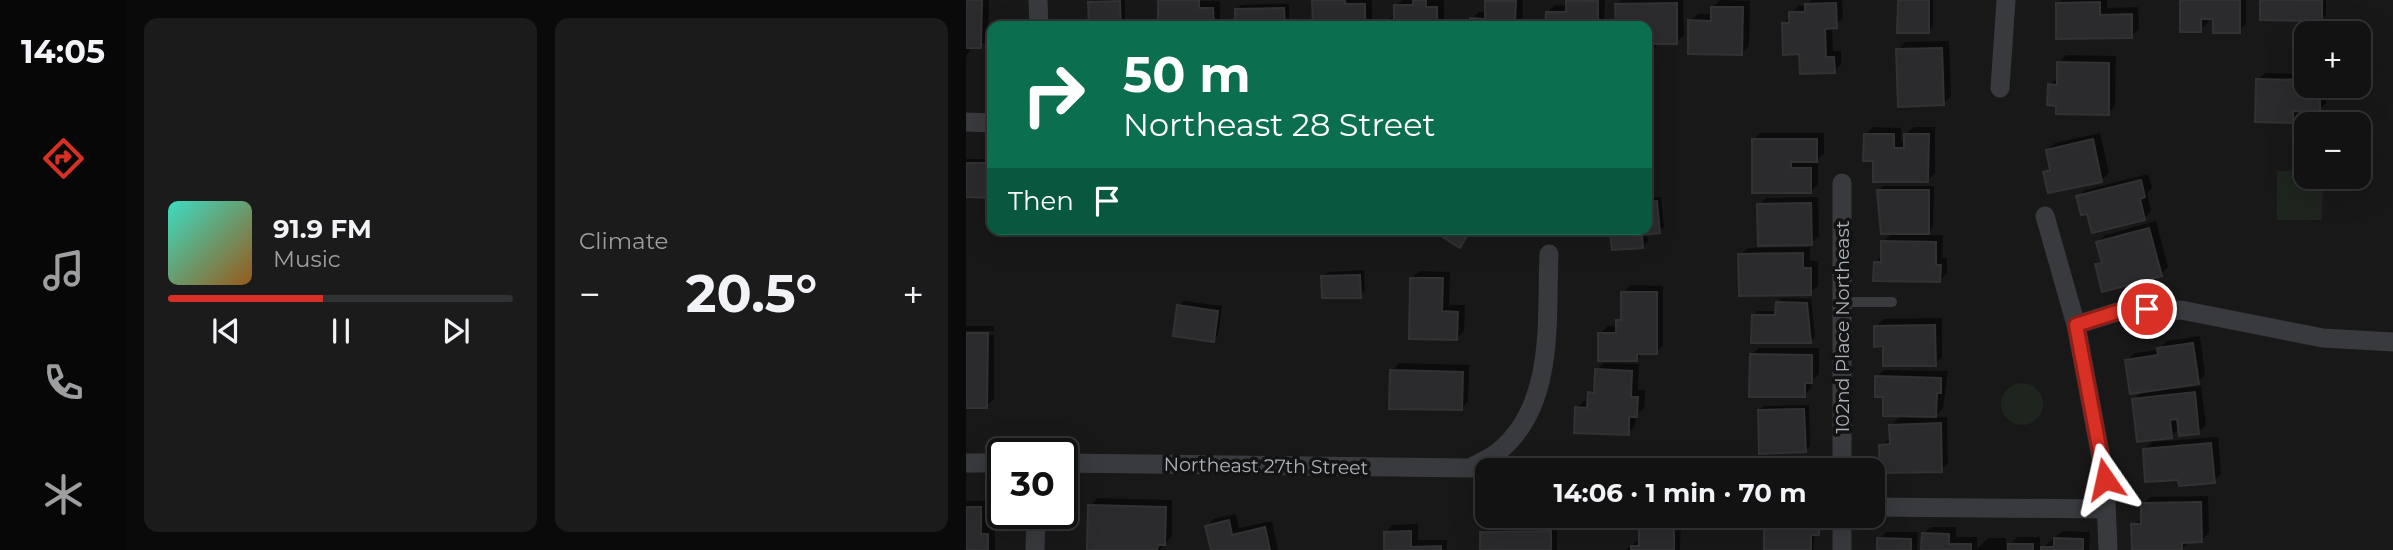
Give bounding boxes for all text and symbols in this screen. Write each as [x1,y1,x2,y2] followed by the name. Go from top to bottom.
[2294,21,2371,189] map controls
[2294,21,2371,98] button: +
[21,32,105,71] text: 14:05
[1123,45,1251,104] text: 50 m
[1008,49,1099,140] icon: right
[1123,105,1435,144] text: Northeast 28 Street
[2294,112,2371,189] button: −
[39,134,88,183] icon: directions
[1088,182,1126,220] icon: arrive
[1008,185,1074,217] text: Then
[273,213,372,245] text: 91.9 FM
[1831,220,1854,434] street label: 102nd Place Northeast
[579,227,668,255] text: Climate
[273,245,341,273] text: Music
[39,246,88,295] icon: music
[686,262,817,325] text: 20.5°
[579,271,601,318] text: −
[902,271,924,318] text: +
[2117,279,2177,339] pin
[2128,290,2166,328] icon: arrive
[207,312,245,350] icon: previous
[322,312,360,350] icon: pause
[437,312,475,350] icon: next
[39,358,88,407] icon: phone
[987,438,1078,529] speed limit sign: 30
[2068,442,2142,516] position arrow
[1163,453,1369,479] street label: Northeast 27th Street
[39,470,88,519] icon: climate
[1554,477,1807,509] text: 14:06 · 1 min · 70 m

